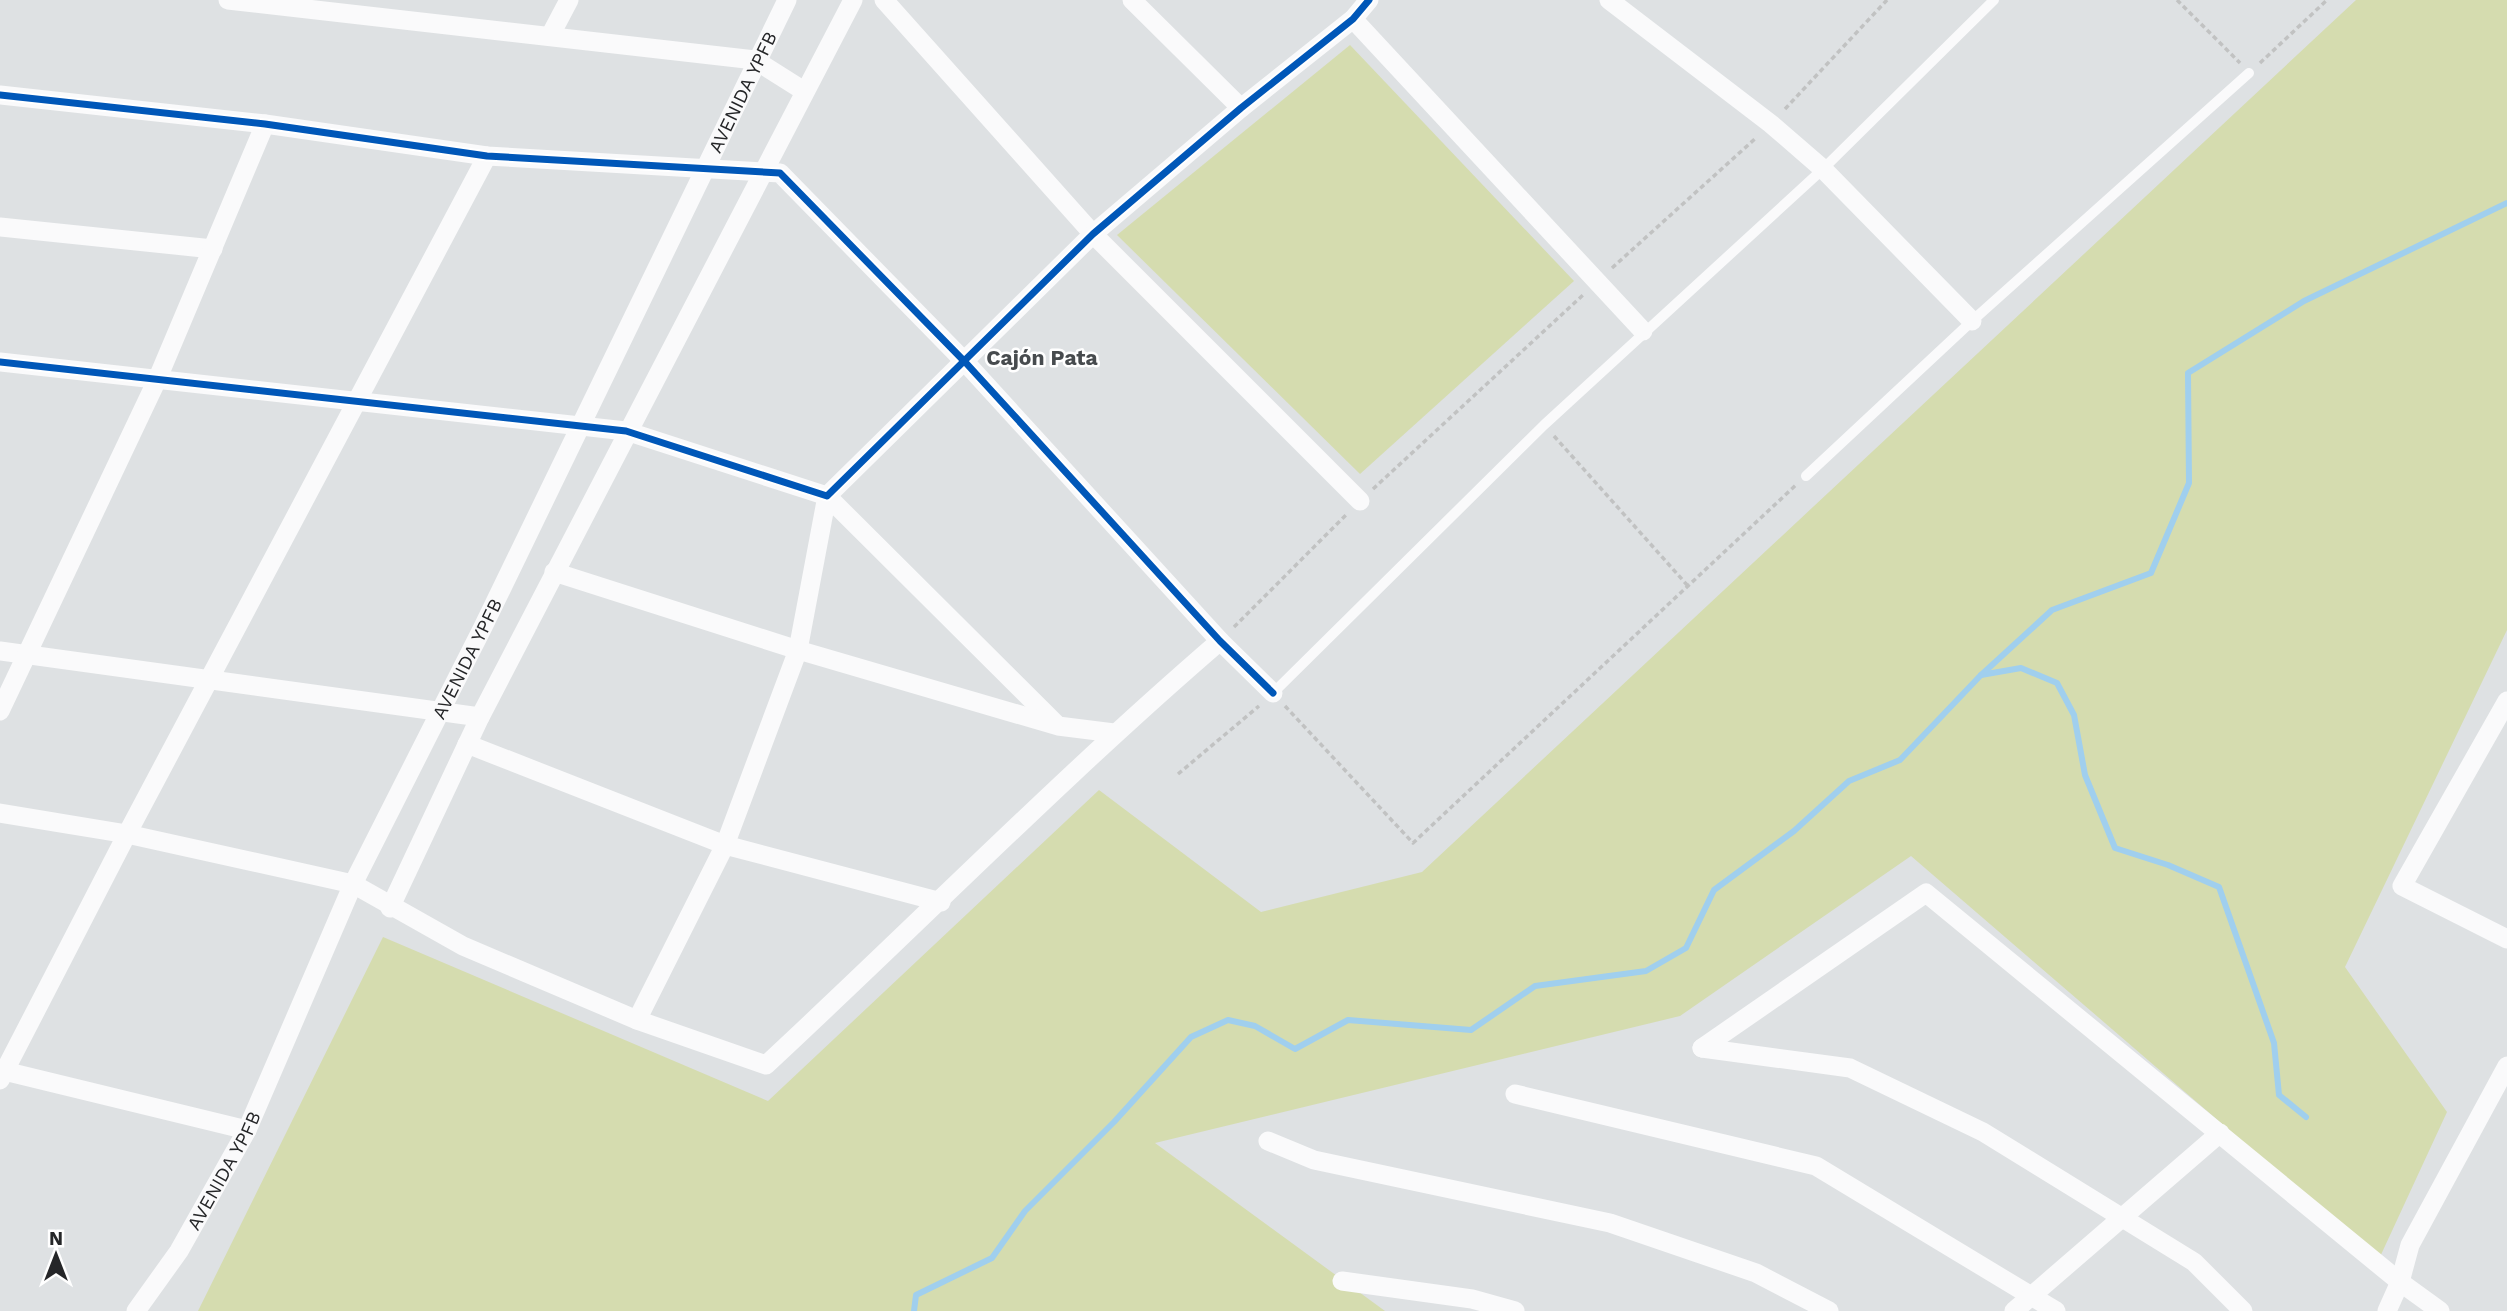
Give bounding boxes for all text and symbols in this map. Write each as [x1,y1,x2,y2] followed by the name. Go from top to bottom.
[704,28,782,157] street label: AVENIDA YPFB
[986,345,1099,370] district label: Cajón Pata
[427,595,507,723] street label: AVENIDA YPFB
[182,1108,266,1234] street label: AVENIDA YPFB
[21,1220,91,1290] north arrow
[49,1227,63,1250] text: N

